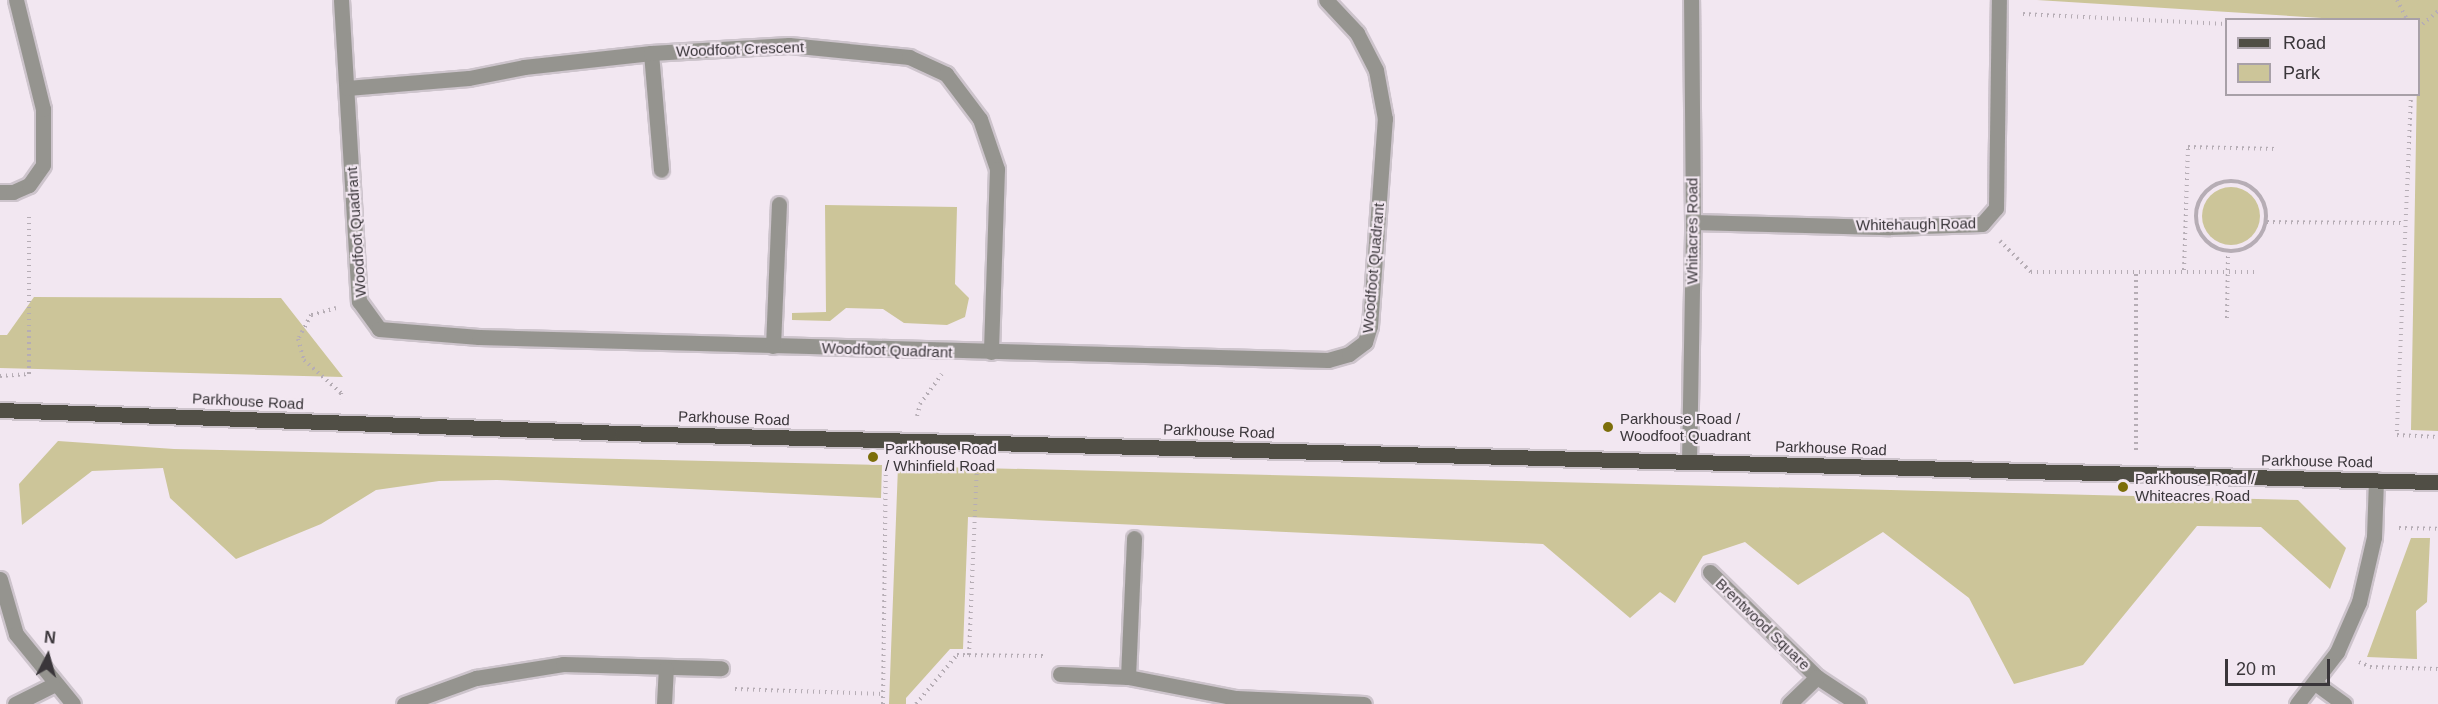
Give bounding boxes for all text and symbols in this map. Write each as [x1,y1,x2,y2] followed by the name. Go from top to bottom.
[2225,18,2420,96] legend
[2283,33,2326,53] text: Road
[676,38,804,60] street label: Woodfoot Crescent
[2283,63,2320,83] text: Park
[342,166,370,298] street label: Woodfoot Quadrant
[1683,178,1701,284] street label: Whitacres Road
[1358,202,1388,334] street label: Woodfoot Quadrant
[1856,214,1976,234] street label: Whitehaugh Road
[821,339,953,361] street label: Woodfoot Quadrant
[192,389,304,413] street label: Parkhouse Road
[678,407,790,429] street label: Parkhouse Road
[1620,409,1751,444] place label: Parkhouse Road / Woodfoot Quadrant
[1163,420,1275,442] street label: Parkhouse Road
[1601,420,1615,434] marker: Parkhouse Road / Woodfoot Quadrant
[1775,437,1887,459] street label: Parkhouse Road
[885,439,997,474] place label: Parkhouse Road / Whinfield Road
[866,450,880,464] marker: Parkhouse Road / Whinfield Road
[2261,451,2373,471] street label: Parkhouse Road
[2135,469,2255,504] place label: Parkhouse Road / Whiteacres Road
[2116,480,2130,494] marker: Parkhouse Road / Whiteacres Road
[1712,574,1814,674] street label: Brentwood Square
[18,626,78,686] north arrow
[43,629,57,647] text: N
[2228,647,2333,685] scale bar
[2236,659,2276,679] text: 20 m

